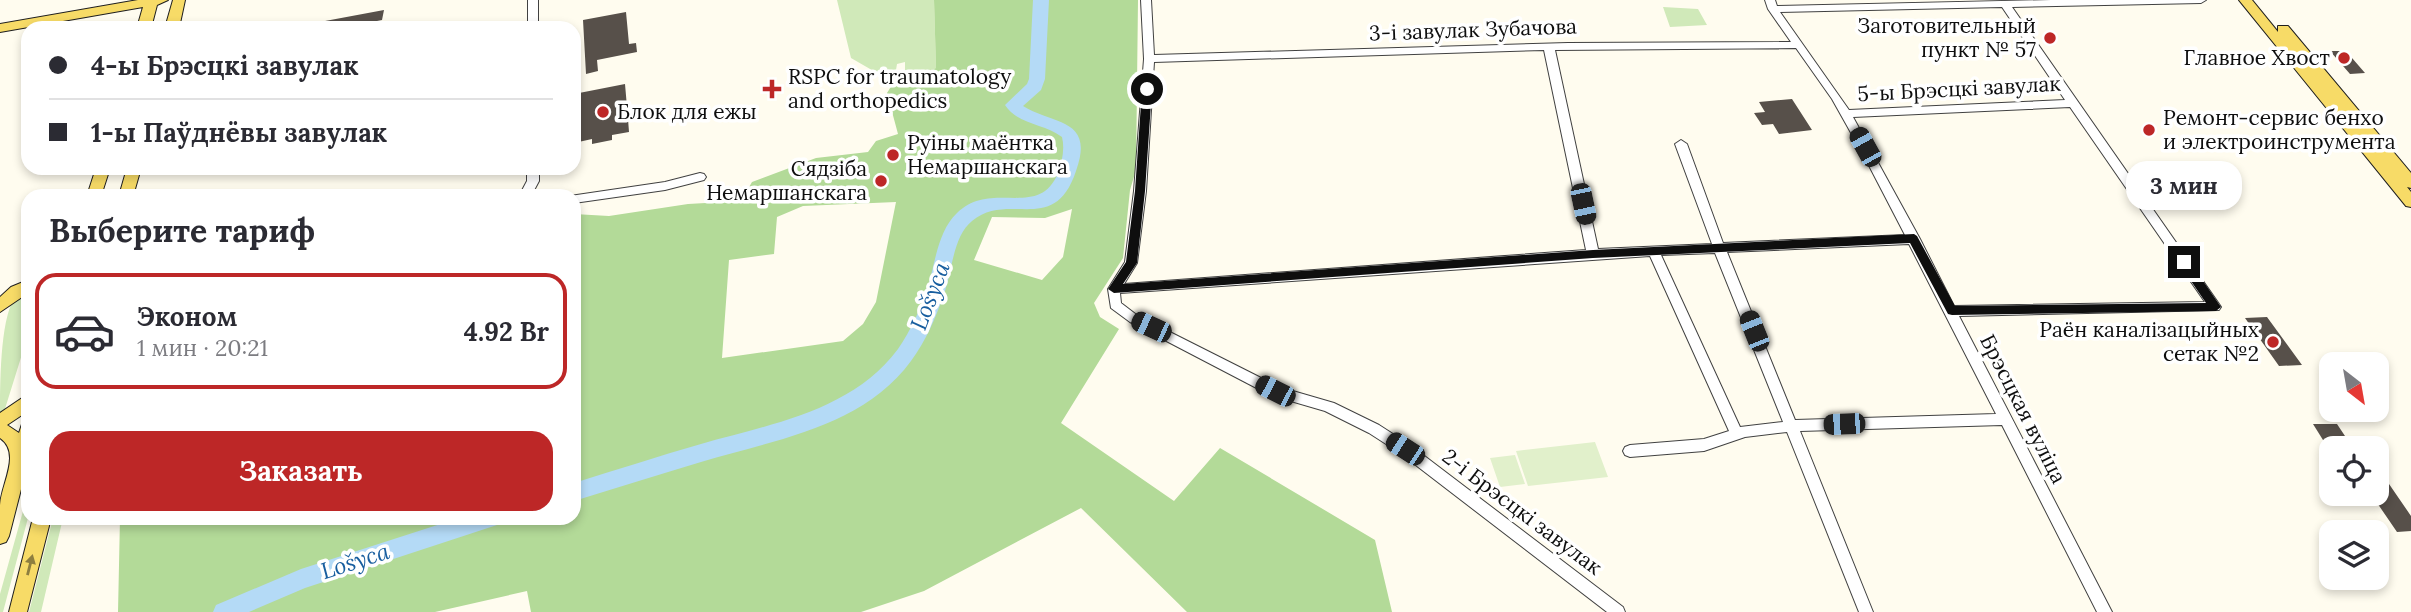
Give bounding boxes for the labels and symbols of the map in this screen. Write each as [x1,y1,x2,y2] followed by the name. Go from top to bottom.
[1369,12,1578,47] street label: 3-і завулак Зубачова
[1857,12,2036,63] place label: Заготовительный пункт № 57
[2042,30,2058,46] marker: Заготовительный пункт № 57
[2184,44,2330,71] place label: Главное Хвост
[2336,50,2352,66] marker: Главное Хвост
[788,63,1011,114] place label: RSPC for traumatology and orthopedics
[1857,70,2062,107] street label: 5-ы Брэсцкі завулак
[1131,73,1163,105] route start
[762,79,782,99] marker: RSPC for traumatology and orthopedics
[617,98,757,125] place label: Блок для ежы
[595,104,611,120] marker: Блок для ежы
[2163,104,2396,155] place label: Ремонт-сервис бенхо и электроинструмента
[2141,122,2157,138] marker: Ремонт-сервис бенхо и электроинструмента
[1846,124,1885,170] car
[907,129,1068,180] place label: Руіны маёнтка Немаршанскага
[885,147,901,163] marker: Руіны маёнтка Немаршанскага
[706,155,867,206] place label: Сядзіба Немаршанскага
[2126,160,2242,210] callout: 3 мин
[873,173,889,189] marker: Сядзіба Немаршанскага
[1569,181,1598,227] car
[2168,246,2200,278] route end
[903,257,956,334] water label: Lošyca
[1737,308,1772,354] car
[1128,309,1175,345] car
[2039,316,2259,367] place label: Раён каналізацыйных сетак №2
[1974,330,2073,488] street label: Брэсцкая вуліца
[2265,334,2281,350] marker: Раён каналізацыйных сетак №2
[2319,352,2389,422] north arrow
[1252,372,1299,410] car
[1823,413,1866,435] car
[1382,429,1429,469] car
[1437,443,1608,581] street label: 2-і Брэсцкі завулак
[317,536,393,585] water label: Lošyca
[25,554,36,576] one-way arrow

